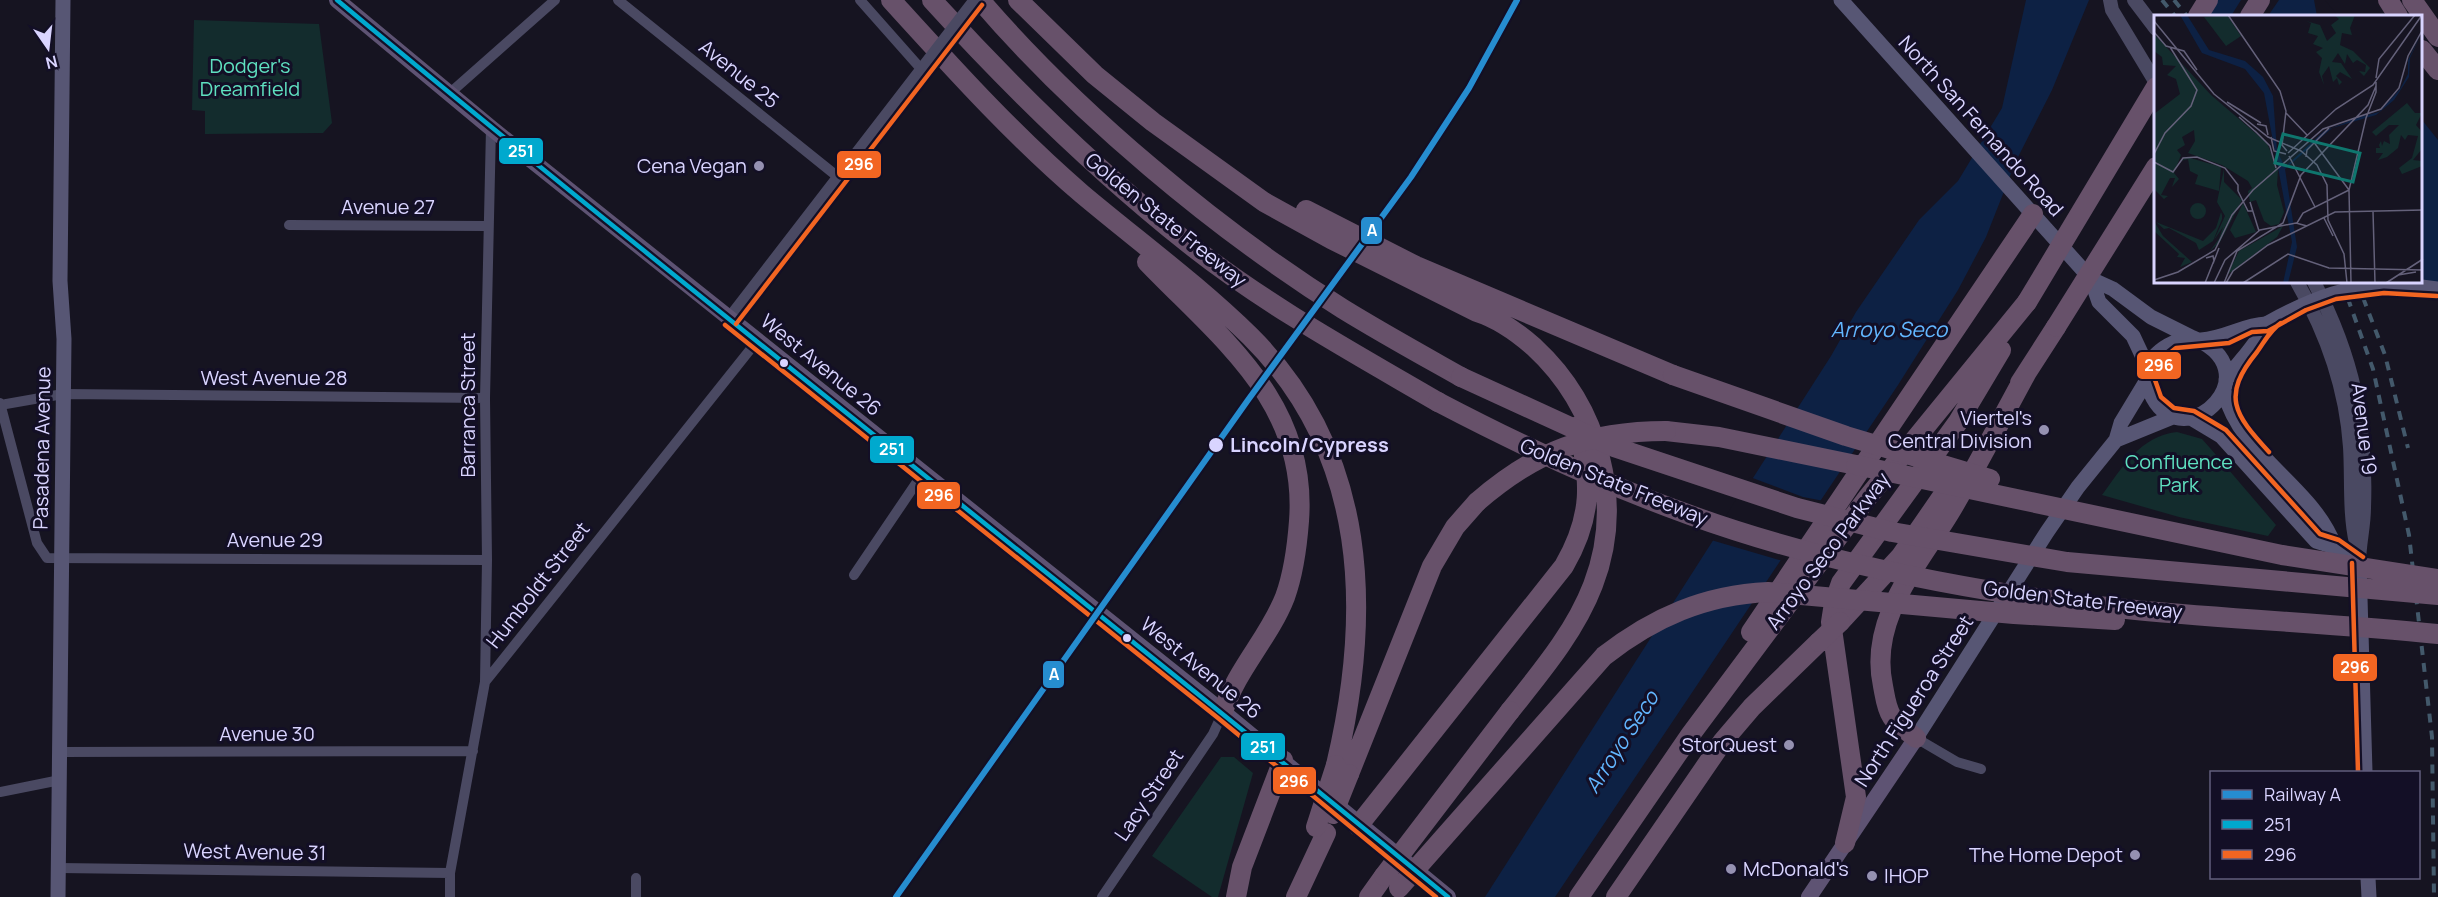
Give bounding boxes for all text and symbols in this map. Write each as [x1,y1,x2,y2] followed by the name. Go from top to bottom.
[2154,15,2423,284] inset map
[18,18,78,78] north arrow
[1893,29,2070,222] street label: North San Fernando Road
[694,33,785,114] street label: Avenue 25
[43,50,60,75] text: N
[200,52,300,102] park label: Dodger's Dreamfield
[498,137,544,165] line badge: 251
[508,140,534,162] text: 251
[1080,146,1253,293] street label: Golden State Freeway
[836,150,882,179] line badge: 296
[637,152,747,179] place label: Cena Vegan
[844,153,874,175] text: 296
[752,159,766,173] marker: Cena Vegan
[341,193,435,220] street label: Avenue 27
[1360,216,1383,245] line badge: A
[1367,219,1378,241] text: A
[755,308,887,422] street label: West Avenue 26
[1831,315,1949,343] water label: Arroyo Seco
[454,332,481,478] street label: Barranca Street
[2136,351,2182,380] line badge: 296
[2144,354,2174,376] text: 296
[778,357,790,369] unlabelled marker
[200,364,348,391] street label: West Avenue 28
[27,366,56,530] street label: Pasadena Avenue
[2345,381,2384,477] street label: Avenue 19
[1888,404,2032,454] place label: Viertel's Central Division
[2037,423,2051,437] marker: Viertel's Central Division
[1230,431,1389,458] place label: Lincoln/Cypress
[1516,431,1713,532] street label: Golden State Freeway
[869,435,915,464] line badge: 251
[1207,436,1225,454] marker: Lincoln/Cypress
[879,438,905,460] text: 251
[2125,448,2233,498] park label: Confluence Park
[1759,466,1896,635] street label: Arroyo Seco Parkway
[916,481,961,510] line badge: 296
[924,484,954,506] text: 296
[480,516,595,653] street label: Humboldt Street
[227,526,323,553] street label: Avenue 29
[1982,574,2185,625] street label: Golden State Freeway
[1848,610,1979,792] street label: North Figueroa Street
[1135,611,1267,725] street label: West Avenue 26
[1121,632,1133,644] unlabelled marker
[2332,653,2378,682] line badge: 296
[2340,656,2370,678] text: 296
[1042,660,1065,689] line badge: A
[1049,663,1060,685] text: A
[1578,684,1665,798] water label: Arroyo Seco
[219,720,315,747] street label: Avenue 30
[1681,731,1777,758] place label: StorQuest
[1240,732,1286,761] line badge: 251
[1250,736,1276,758] text: 251
[1782,738,1796,752] marker: StorQuest
[1108,744,1189,846] street label: Lacy Street
[1272,766,1317,795] line badge: 296
[1279,770,1309,792] text: 296
[2210,771,2420,879] legend
[2264,782,2342,806] text: Railway A
[2264,812,2292,836] text: 251
[183,837,327,866] street label: West Avenue 31
[1969,841,2123,868] place label: The Home Depot
[2264,842,2297,866] text: 296
[2128,848,2142,862] marker: The Home Depot
[1743,855,1849,882] place label: McDonald's
[1724,862,1738,876] marker: McDonald's
[1884,862,1929,889] place label: IHOP
[1865,869,1879,883] marker: IHOP

